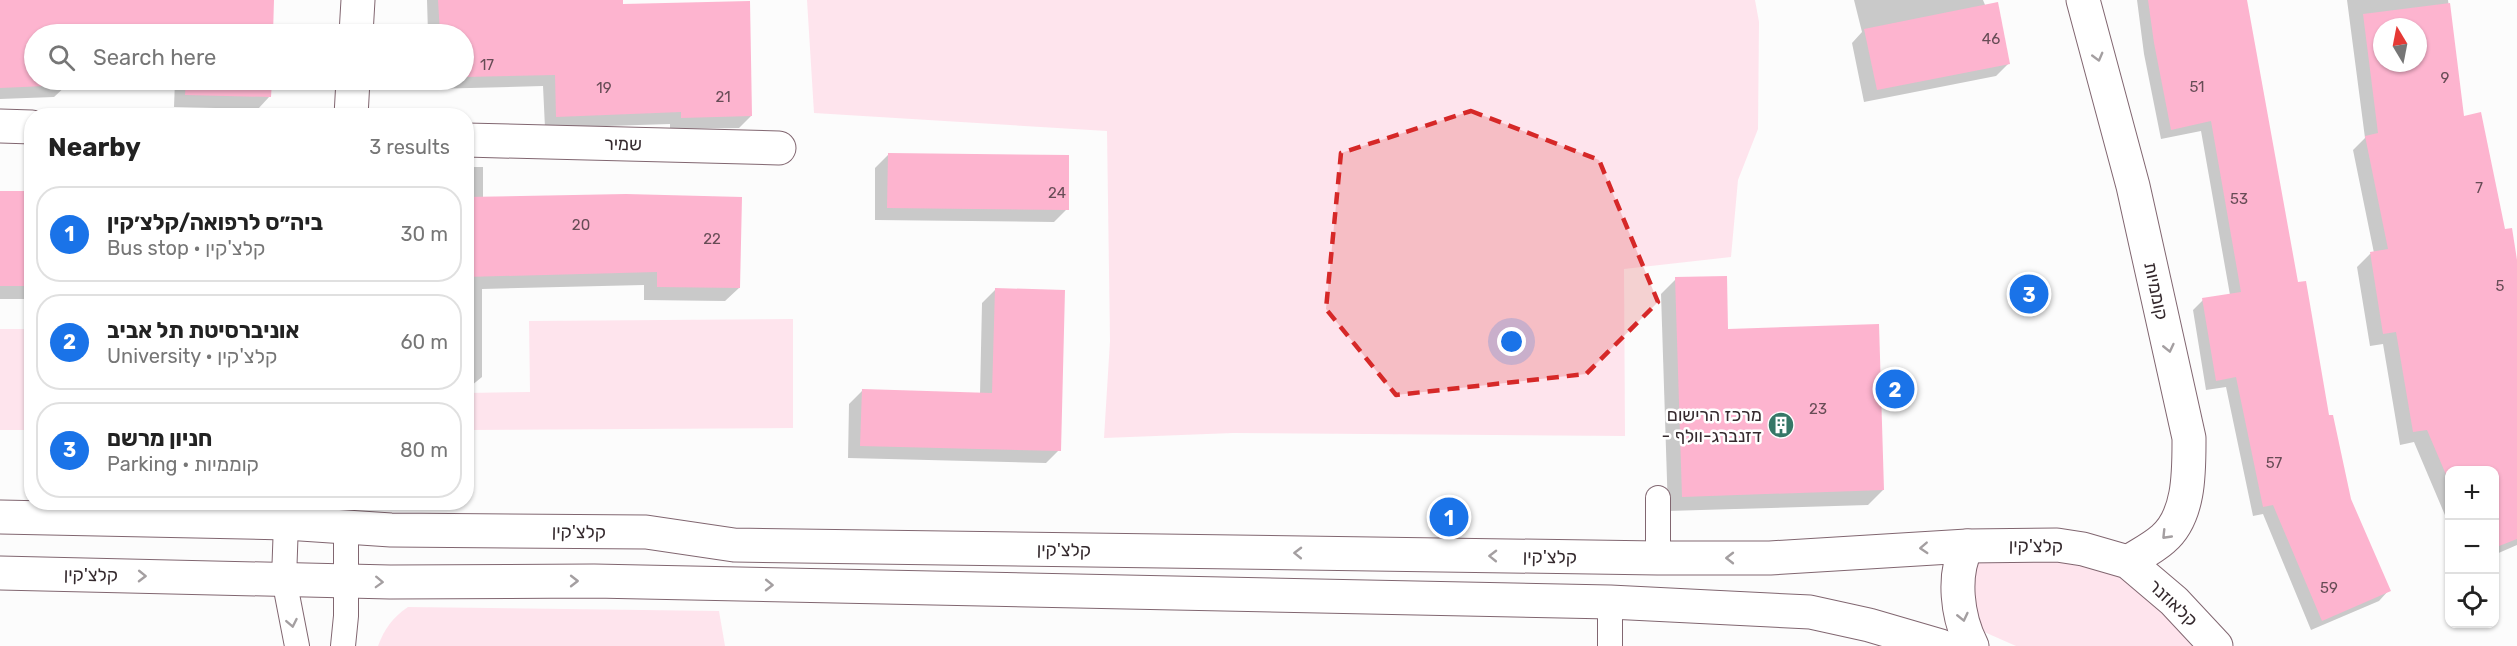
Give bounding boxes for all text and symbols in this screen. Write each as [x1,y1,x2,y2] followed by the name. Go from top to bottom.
[2373,18,2427,72] north arrow
[24,24,474,90] search box
[1982,30,2000,48] house number: 46
[45,41,78,74] icon: search
[93,44,216,71] text: Search here
[2091,51,2104,61] one-way arrow
[480,56,494,74] house number: 17
[2441,69,2450,87] house number: 9
[2189,78,2205,96] house number: 51
[596,79,612,97] house number: 19
[715,88,731,106] house number: 21
[48,132,141,163] text: Nearby
[604,133,642,155] street label: שמיר
[369,135,450,159] text: 3 results
[2475,179,2483,197] house number: 7
[1048,184,1066,202] house number: 24
[2230,190,2248,208] house number: 53
[107,209,323,236] text: ביה״ס לרפואה/קלצ׳קין
[572,216,590,234] house number: 20
[65,222,74,246] text: 1
[401,222,448,246] text: 30 m
[703,230,721,248] house number: 22
[107,236,265,260] text: Bus stop · קלצ'קין
[2139,260,2173,322] street label: קוממיות
[2010,272,2048,316] pin: 3
[2496,277,2505,295] house number: 5
[107,317,299,344] text: אוניברסיטת תל אביב
[1497,327,1526,356] your location
[63,330,76,354] text: 2
[401,330,448,354] text: 60 m
[2161,343,2174,353] one-way arrow
[107,344,277,368] text: University · קלצ'קין
[1876,366,1914,412] pin: 2
[1809,400,1827,418] house number: 23
[1662,404,1762,447] place label: מרכז הרישום - דזנברג-וולף
[1766,410,1796,440] building icon: מרכז הרישום - דזנברג-וולף
[107,425,212,452] text: חניון מרשם
[63,438,76,462] text: 3
[400,438,448,462] text: 80 m
[107,452,259,476] text: Parking · קוממיות
[2266,454,2283,472] house number: 57
[2445,466,2499,628] map controls
[2445,466,2499,520] button: +
[1430,494,1468,540] pin: 1
[2445,520,2499,574] button: −
[552,521,606,543] street label: קלצ'קין
[2162,529,2173,539] one-way arrow
[2009,535,2063,557] street label: קלצ'קין
[1037,539,1091,561] street label: קלצ'קין
[1920,542,1929,555] one-way arrow
[1523,546,1577,568] street label: קלצ'קין
[1293,547,1302,559] one-way arrow
[1488,550,1497,562] one-way arrow
[1725,552,1734,564] one-way arrow
[64,564,118,586] street label: קלצ'קין
[138,570,147,582] one-way arrow
[2445,574,2499,628] button: locate
[375,575,384,588] one-way arrow
[570,575,579,587] one-way arrow
[2144,575,2202,631] street label: קלאוזנר
[765,578,774,591] one-way arrow
[2320,579,2338,597] house number: 59
[1956,611,1969,621] one-way arrow
[285,617,298,627] one-way arrow

